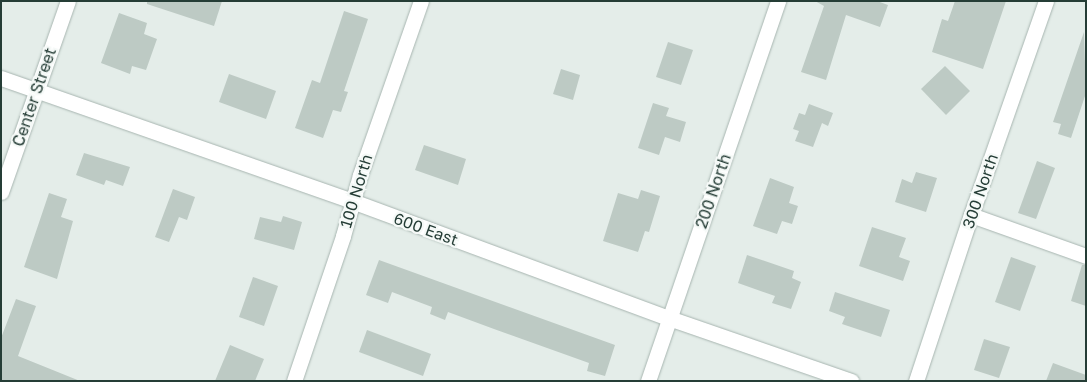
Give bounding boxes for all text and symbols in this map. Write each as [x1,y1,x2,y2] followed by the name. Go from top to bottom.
[8,45,60,149] street label: Center Street
[691,151,735,231] street label: 200 North
[958,151,1002,231] street label: 300 North
[336,152,376,230] street label: 100 North
[391,209,461,249] street label: 600 East

